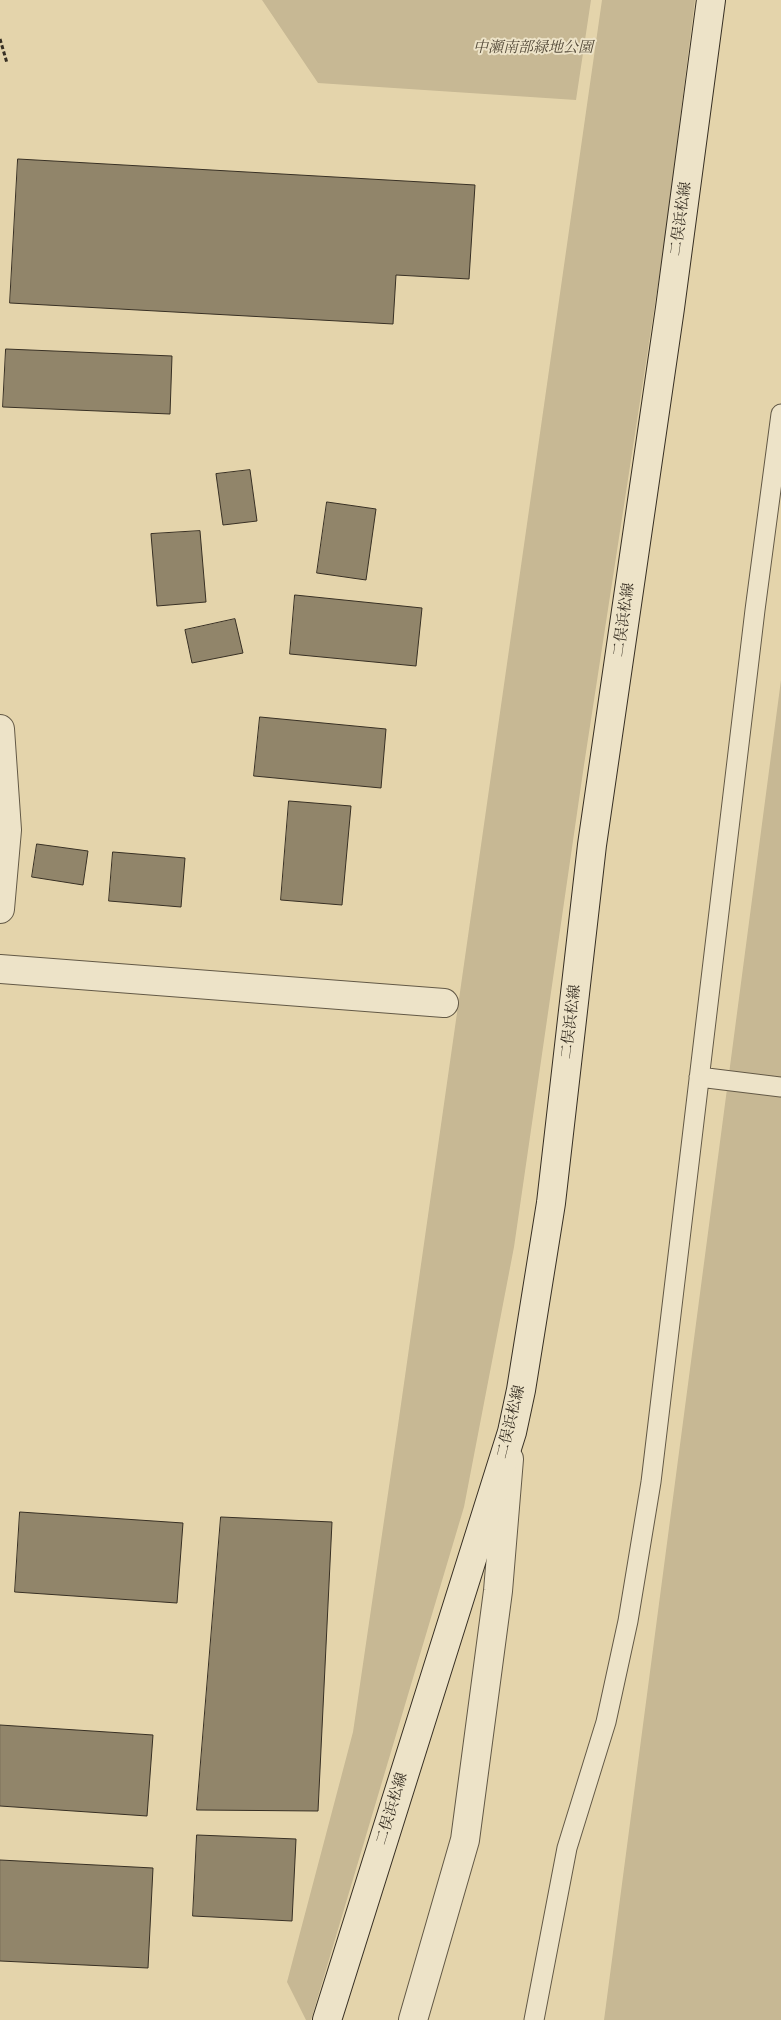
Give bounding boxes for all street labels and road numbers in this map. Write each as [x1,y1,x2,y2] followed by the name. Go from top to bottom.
[668,181,696,257] street label: 二俣浜松線
[611,582,639,658] street label: 二俣浜松線
[558,984,586,1060] street label: 二俣浜松線
[494,1383,530,1461] street label: 二俣浜松線
[373,1771,413,1847] street label: 二俣浜松線

